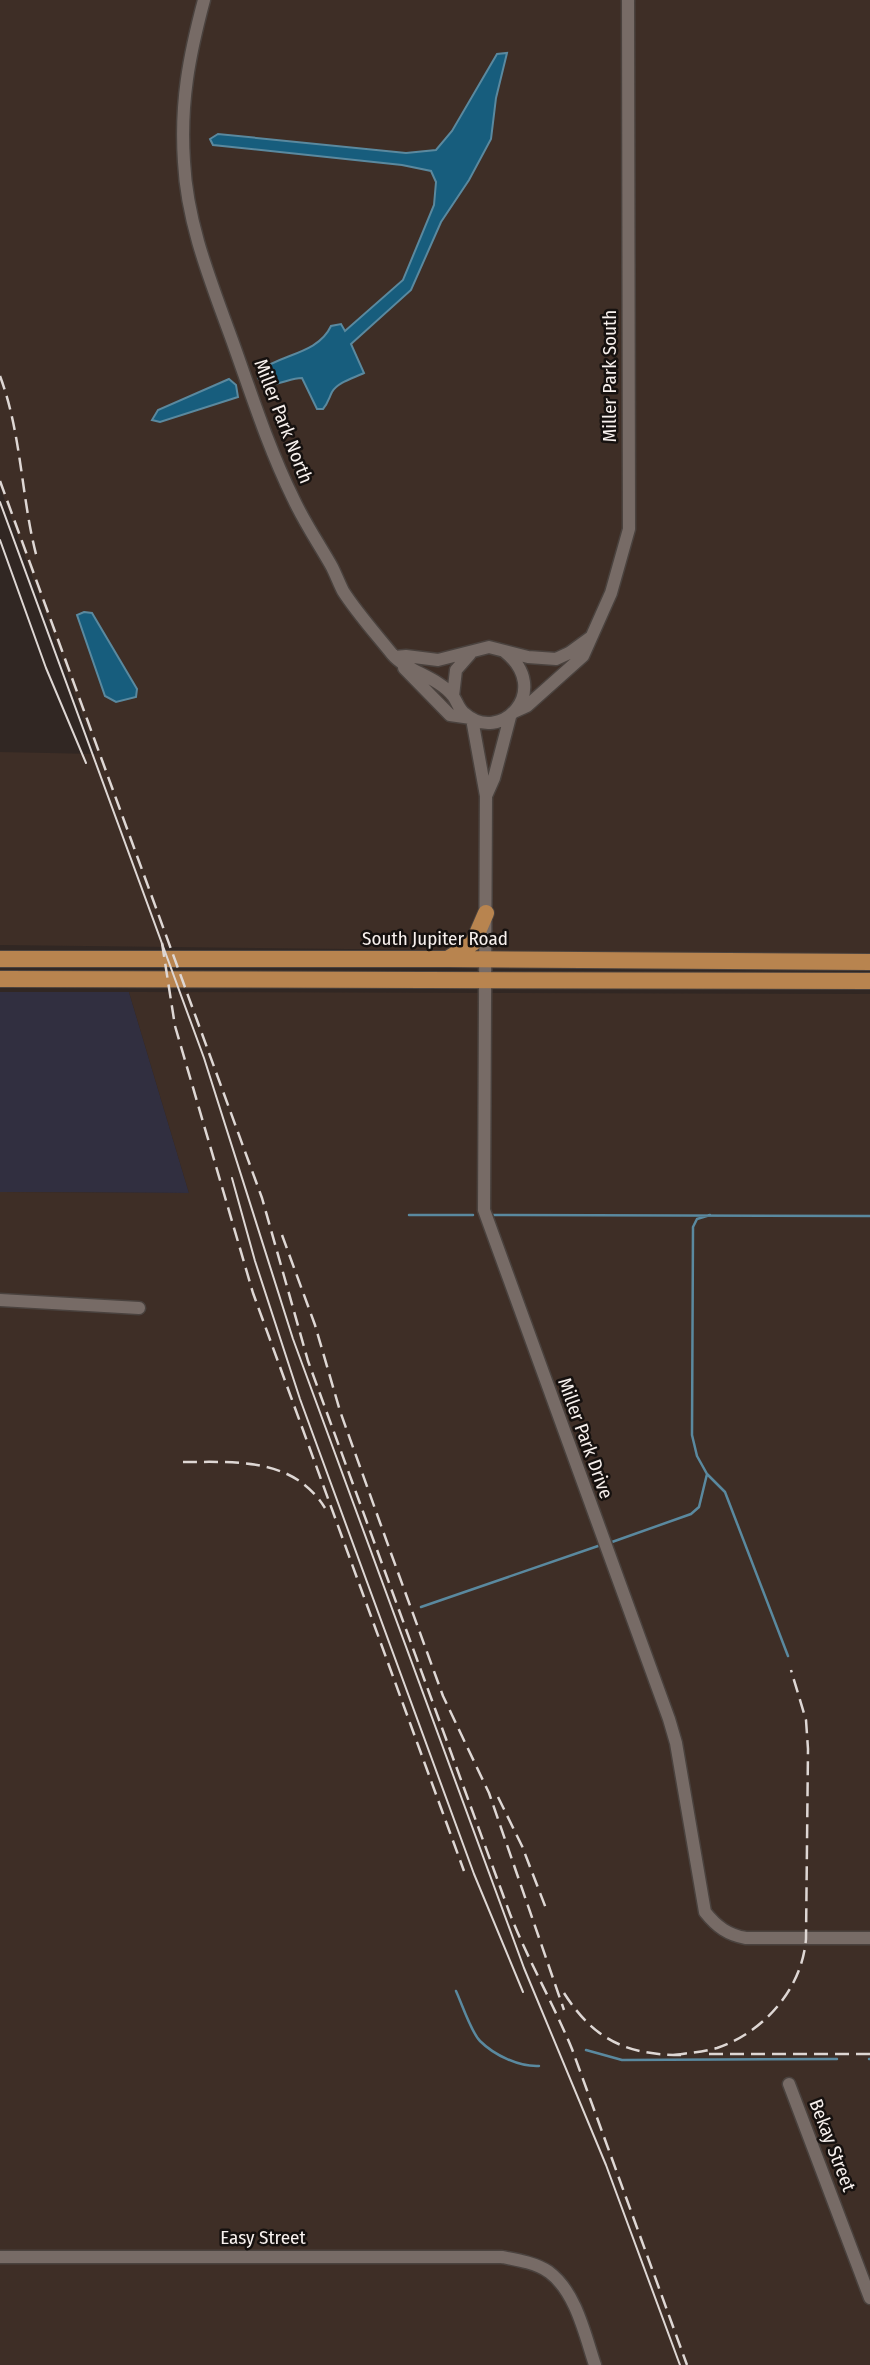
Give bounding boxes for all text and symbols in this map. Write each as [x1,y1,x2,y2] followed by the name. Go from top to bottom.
[598,310,621,442] street label: Miller Park South
[249,356,318,487] street label: Miller Park North
[362,927,508,950] street label: South Jupiter Road
[553,1374,618,1502] street label: Miller Park Drive
[804,2096,861,2195] street label: Bekay Street
[220,2226,306,2249] street label: Easy Street

